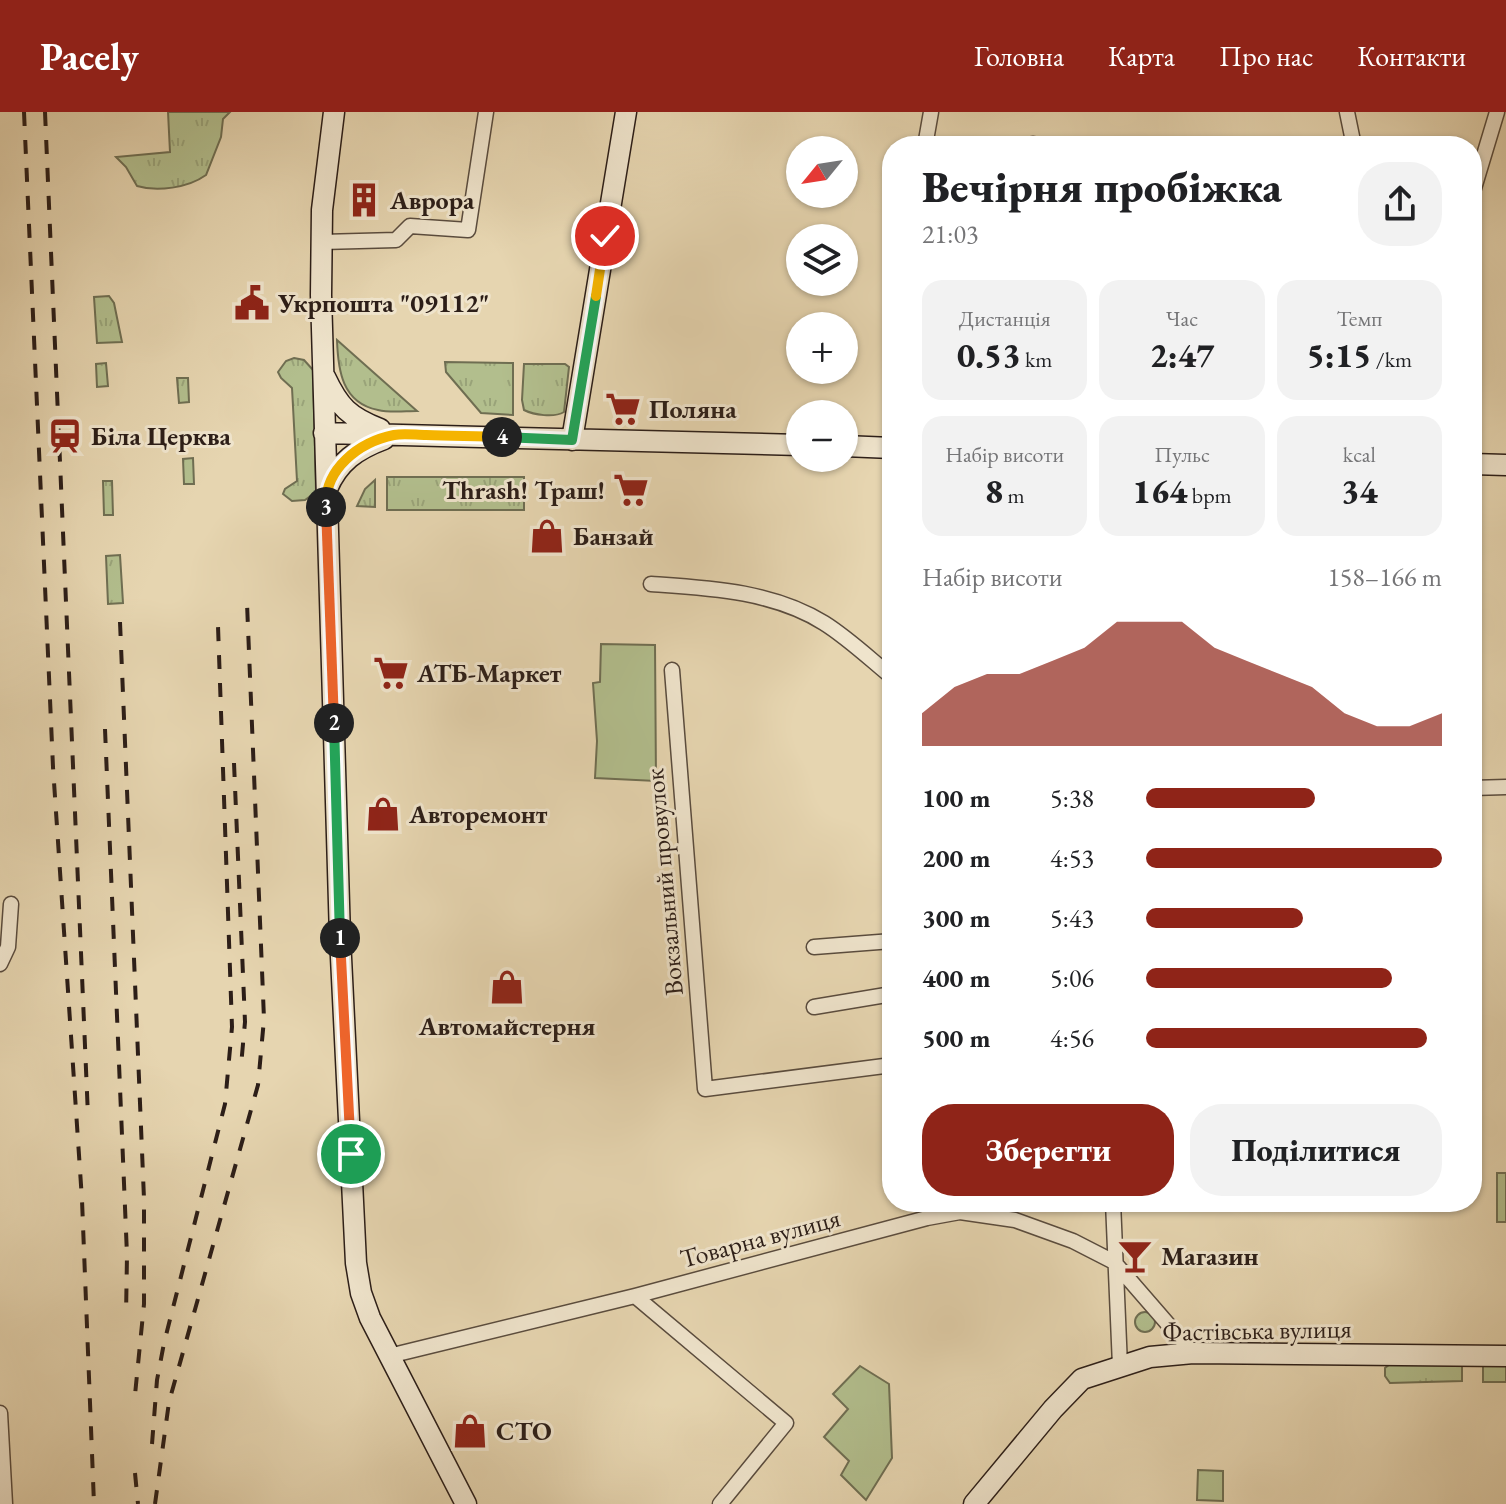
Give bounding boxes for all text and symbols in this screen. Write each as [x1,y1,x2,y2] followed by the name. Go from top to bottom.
[40,32,139,81] text: Pacely
[974,38,1064,74] text: Головна
[1108,38,1175,74] text: Карта
[1219,38,1313,74] text: Про нас
[1357,38,1466,74] text: Контакти
[786,136,858,208] north arrow
[786,136,858,472] map controls
[922,158,1282,215] text: Вечірня пробіжка
[1358,162,1442,246] button: share
[345,181,383,219] building icon: Аврора
[389,183,475,217] place label: Аврора
[571,202,639,270] pin
[583,214,627,258] icon: check
[922,217,978,251] text: 21:03
[786,224,858,296] button: layers
[233,284,271,322] public building icon: Укрпошта "09112"
[277,286,489,320] place label: Укрпошта "09112"
[959,304,1051,333] text: Дистанція
[1166,304,1198,333] text: Час
[1336,304,1382,333] text: Темп
[786,312,858,384] button: +
[957,333,1021,377] text: 0.53
[1150,333,1214,377] text: 2:47
[1307,333,1371,377] text: 5:15
[1021,345,1052,374] text: km
[1371,345,1412,374] text: /km
[604,390,642,428] supermarket icon: Поляна
[649,392,737,426] place label: Поляна
[786,400,858,472] button: −
[46,417,84,455] station icon: Біла Церква
[482,417,522,457] pin: 4
[91,419,231,453] place label: Біла Церква
[496,422,508,451] text: 4
[945,440,1064,469] text: Набір висоти
[1154,440,1210,469] text: Пульс
[1343,440,1376,469] text: kcal
[985,469,1003,513] text: 8
[1132,469,1187,513] text: 164
[1341,469,1378,513] text: 34
[612,471,650,509] supermarket icon: Thrash! Траш!
[442,473,605,507] place label: Thrash! Траш!
[1003,481,1025,510] text: m
[1187,481,1232,510] text: bpm
[306,487,346,527] pin: 3
[320,492,332,521] text: 3
[528,517,566,555] shop icon: Банзай
[573,519,653,553] place label: Банзай
[922,560,1062,594] text: Набір висоти
[1327,560,1442,594] text: 158–166 m
[372,654,410,692] supermarket icon: АТБ-Маркет
[416,656,562,690] place label: АТБ-Маркет
[314,703,354,743] pin: 2
[328,708,340,737] text: 2
[637,766,691,997] street label: Вокзальний провулок
[922,781,990,815] text: 100 m
[1050,781,1094,815] text: 5:38
[364,795,402,833] shop icon: Авторемонт
[408,797,548,831] place label: Авторемонт
[922,841,990,875] text: 200 m
[1050,841,1094,875] text: 4:53
[922,901,990,935] text: 300 m
[1050,901,1094,935] text: 5:43
[320,918,360,958] pin: 1
[334,923,346,952] text: 1
[922,961,990,995] text: 400 m
[1050,961,1094,995] text: 5:06
[488,968,526,1006] shop icon: Автомайстерня
[418,1009,595,1043] place label: Автомайстерня
[922,1021,990,1055] text: 500 m
[1050,1021,1094,1055] text: 4:56
[922,1104,1174,1196] button: Зберегти
[1190,1104,1442,1196] button: Поділитися
[317,1120,385,1188] pin
[329,1132,373,1176] icon: arrive
[676,1200,844,1276] street label: Товарна вулиця
[1116,1237,1154,1275] bar icon: Магазин
[1161,1239,1259,1273] place label: Магазин
[1162,1311,1352,1349] street label: Фастівська вулиця
[451,1412,489,1450] shop icon: СТО
[496,1414,552,1448] place label: СТО

